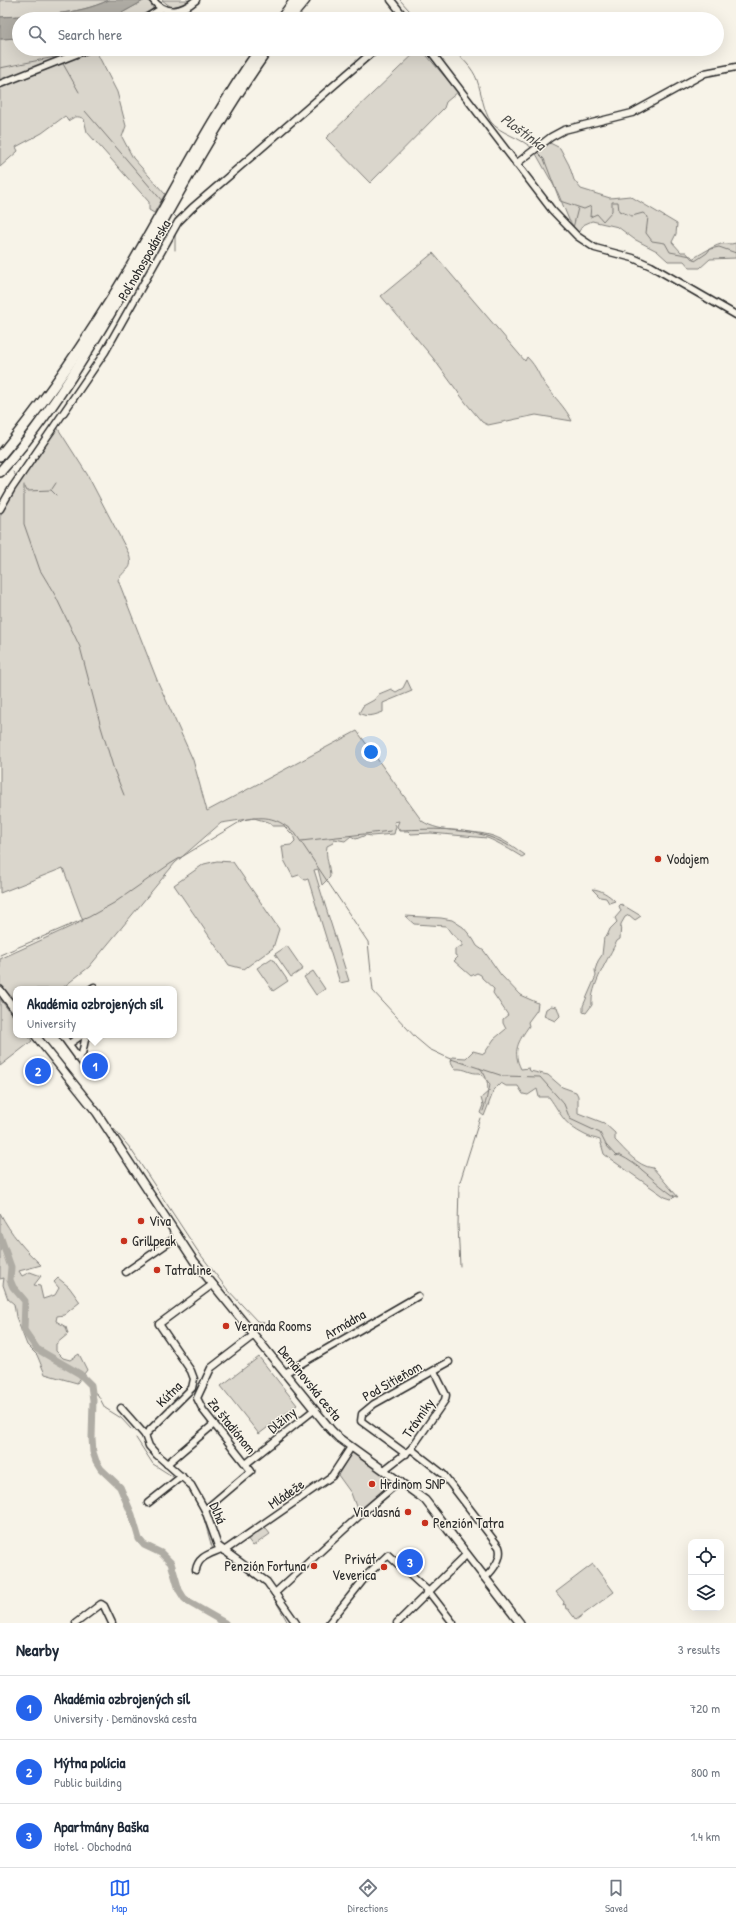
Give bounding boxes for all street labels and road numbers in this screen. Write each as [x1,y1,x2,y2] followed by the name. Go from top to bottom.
[113,215,176,304] street label: Poľnohospodárska
[321,1304,369,1343] street label: Armádna
[274,1341,347,1425] street label: Demänovská cesta
[359,1356,425,1405] street label: Pod Sitieňom
[151,1376,186,1411] street label: Kútna
[204,1394,261,1458] street label: Za štadiónom
[397,1394,439,1442] street label: Trávniky
[263,1402,301,1438] street label: Dlžiny
[264,1474,308,1513] street label: Mládeže
[206,1499,232,1527] street label: Dlhá

